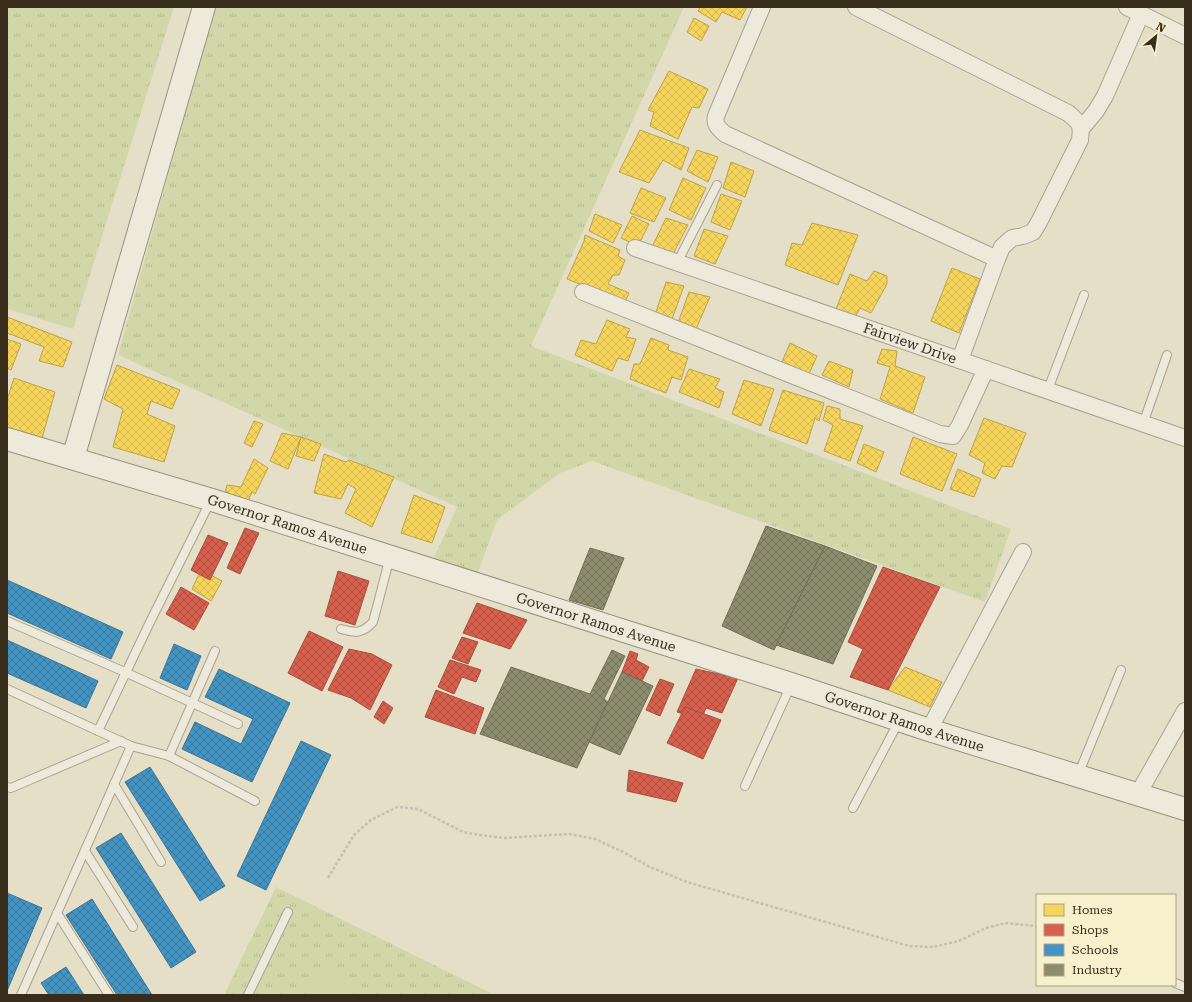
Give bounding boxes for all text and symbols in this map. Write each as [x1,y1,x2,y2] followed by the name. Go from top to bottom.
[1136,16,1176,56] north arrow
[1154,20,1168,36] text: N
[861,320,959,367] street label: Fairview Drive
[206,491,370,557] street label: Governor Ramos Avenue
[514,589,678,655] street label: Governor Ramos Avenue
[823,688,987,755] street label: Governor Ramos Avenue
[1036,894,1176,986] legend
[1072,903,1113,917] text: Homes
[1072,923,1108,937] text: Shops
[1072,943,1119,957] text: Schools
[1072,963,1123,977] text: Industry

